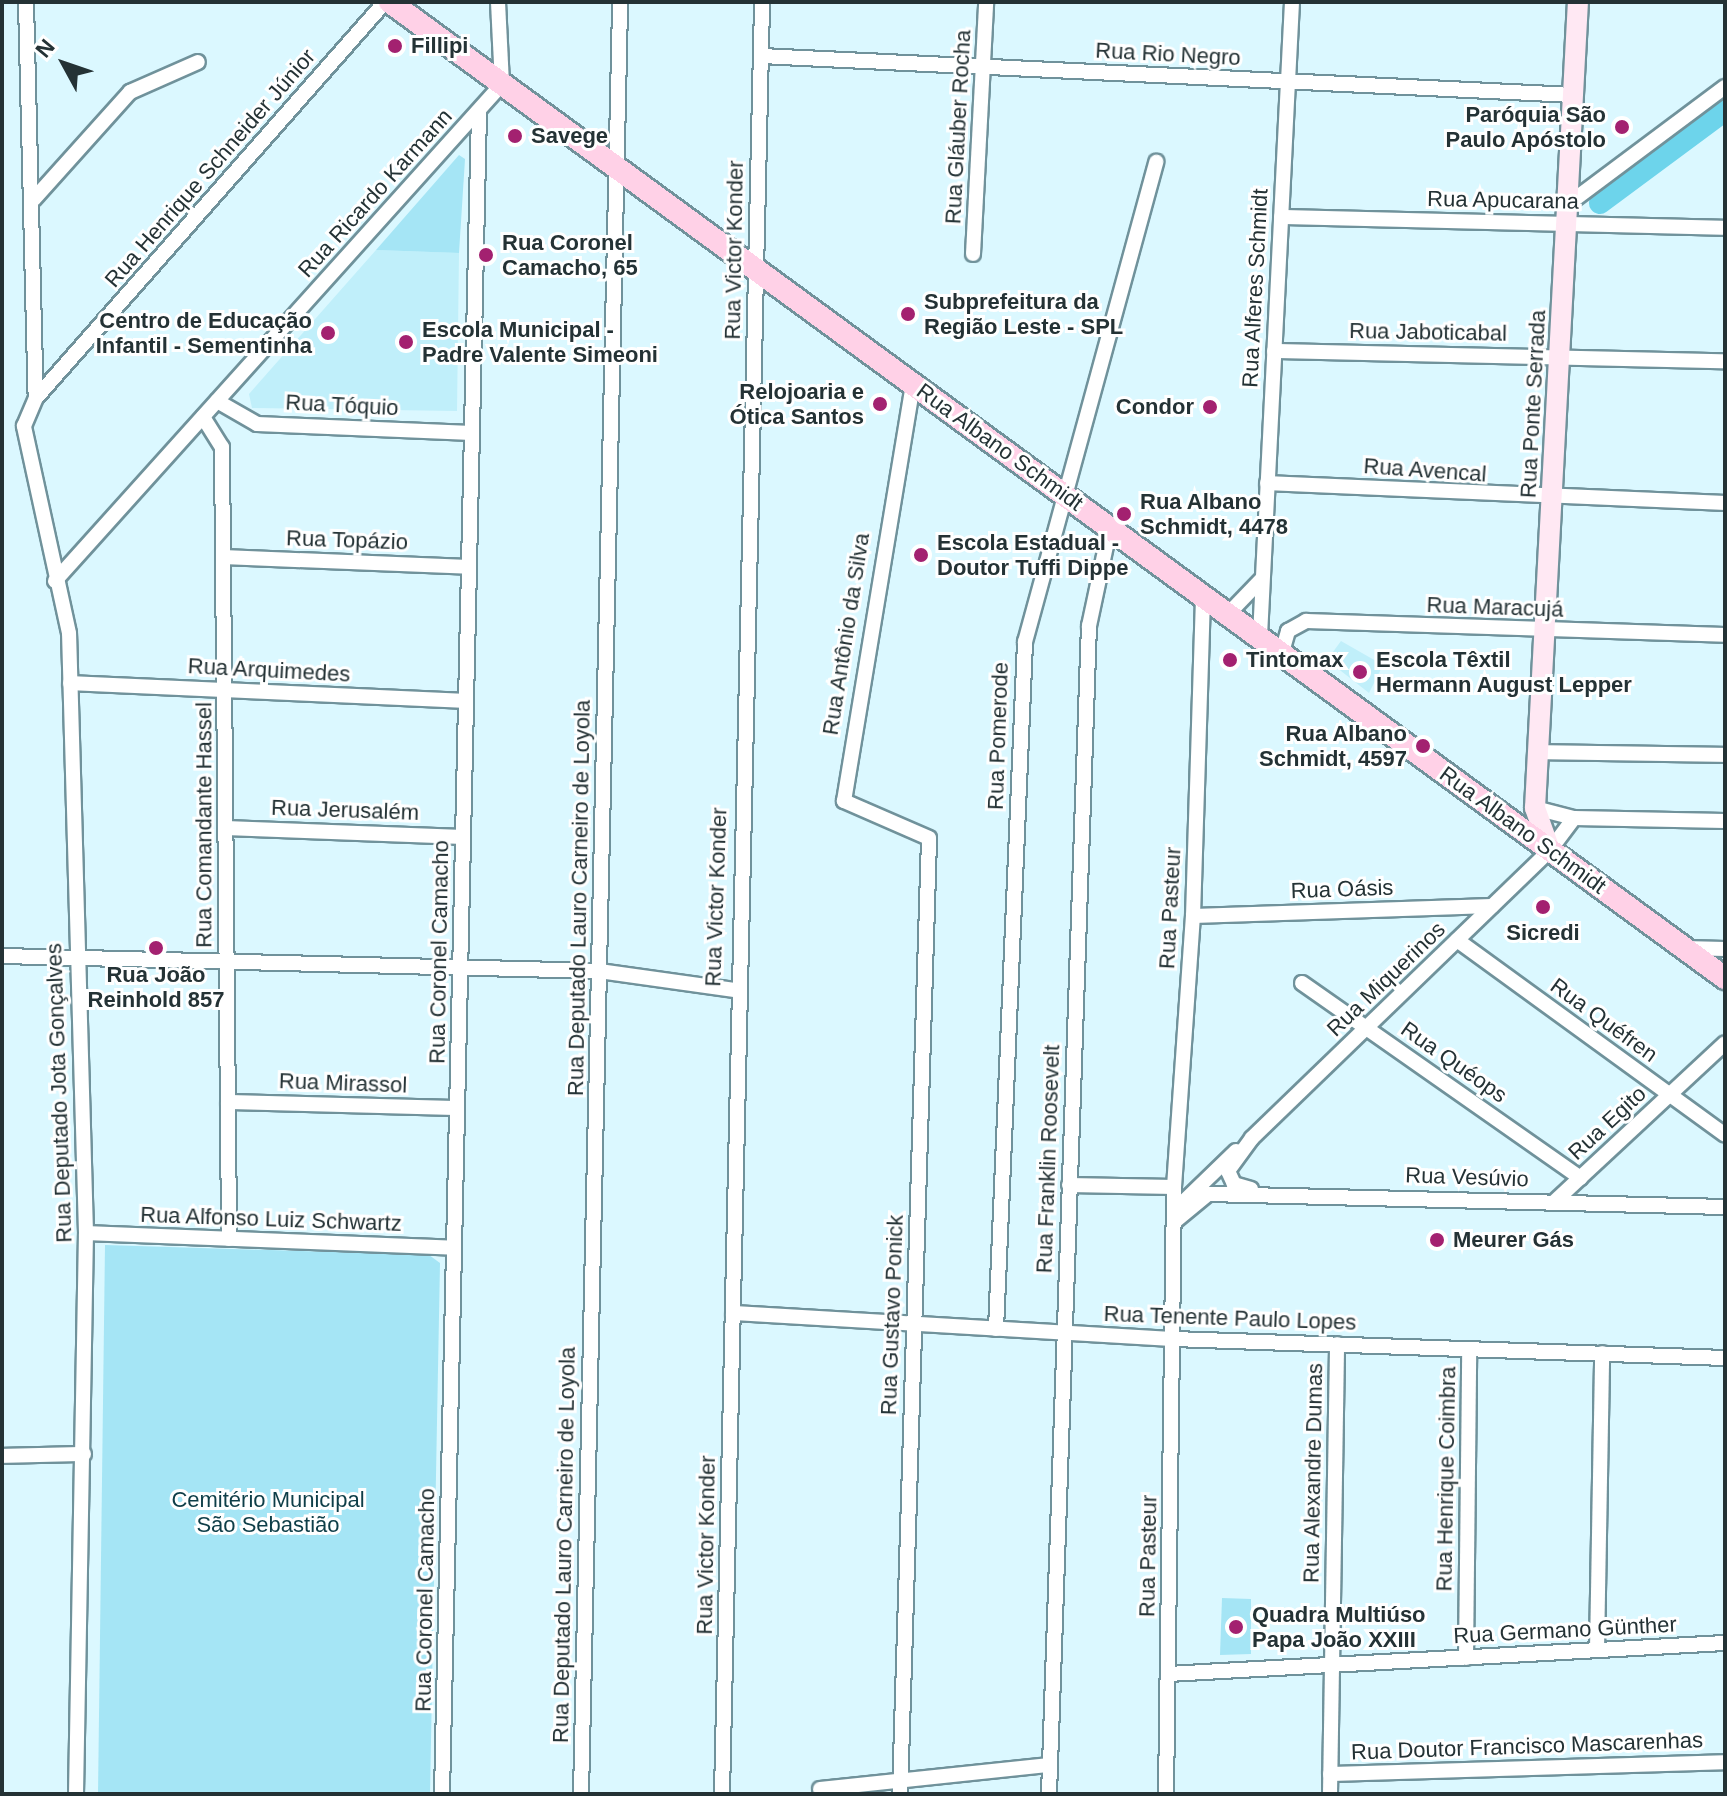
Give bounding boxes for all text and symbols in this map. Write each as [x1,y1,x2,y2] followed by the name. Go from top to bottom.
[24,24,104,104] north arrow
[940,29,976,225] street label: Rua Gláuber Rocha
[411,33,468,59] place label: Fillipi
[31,34,60,62] text: N
[386,37,404,55] marker: Fillipi
[1095,37,1241,71] street label: Rua Rio Negro
[99,44,321,292] street label: Rua Henrique Schneider Júnior
[1445,101,1606,152] place label: Paróquia São Paulo Apóstolo
[292,103,458,283] street label: Rua Ricardo Karmann
[1613,118,1631,136] marker: Paróquia São Paulo Apóstolo
[531,123,608,149] place label: Savege
[506,127,524,145] marker: Savege
[719,160,749,340] street label: Rua Victor Konder
[1426,185,1580,215] street label: Rua Apucarana
[1237,187,1273,389] street label: Rua Alferes Schmidt
[502,229,638,280] place label: Rua Coronel Camacho, 65
[477,246,495,264] marker: Rua Coronel Camacho, 65
[924,288,1123,340] place label: Subprefeitura da Região Leste - SPL
[899,305,917,323] marker: Subprefeitura da Região Leste - SPL
[96,307,312,358] place label: Centro de Educação Infantil - Sementinha
[1515,309,1551,499] street label: Rua Ponte Serrada
[422,316,658,368] place label: Escola Municipal - Padre Valente Simeoni
[1349,317,1507,347] street label: Rua Jaboticabal
[319,324,337,342] marker: Centro de Educação Infantil - Sementinha
[397,333,415,351] marker: Escola Municipal - Padre Valente Simeoni
[911,377,1089,517] street label: Rua Albano Schmidt
[730,378,864,430] place label: Relojoaria e Ótica Santos
[285,389,399,421] street label: Rua Tóquio
[1116,394,1194,420] place label: Condor
[871,395,889,413] marker: Relojoaria e Ótica Santos
[1201,398,1219,416] marker: Condor
[1362,452,1488,488] street label: Rua Avencal
[1140,488,1288,540] place label: Rua Albano Schmidt, 4478
[1115,505,1133,523] marker: Rua Albano Schmidt, 4478
[285,525,409,555] street label: Rua Topázio
[937,529,1128,580] place label: Escola Estadual - Doutor Tuffi Dippe
[817,530,875,738] street label: Rua Antônio da Silva
[912,546,930,564] marker: Escola Estadual - Doutor Tuffi Dippe
[1426,591,1564,623] street label: Rua Maracujá
[1376,646,1633,698] place label: Escola Têxtil Hermann August Lepper
[1246,647,1343,673] place label: Tintomax
[1221,651,1239,669] marker: Tintomax
[186,653,352,687] street label: Rua Arquimedes
[982,662,1014,810] street label: Rua Pomerode
[1351,663,1369,681] marker: Escola Têxtil Hermann August Lepper
[562,700,596,1096] street label: Rua Deputado Lauro Carneiro de Loyola
[191,702,217,948] street label: Rua Comandante Hassel
[1259,720,1407,772] place label: Rua Albano Schmidt, 4597
[1414,737,1432,755] marker: Rua Albano Schmidt, 4597
[1434,760,1612,900] street label: Rua Albano Schmidt
[271,794,419,826] street label: Rua Jerusalém
[700,807,732,987] street label: Rua Victor Konder
[424,840,454,1064] street label: Rua Coronel Camacho
[1154,846,1186,970] street label: Rua Pasteur
[1290,874,1394,904] street label: Rua Oásis
[1534,898,1552,916] marker: Sicredi
[1321,916,1451,1042] street label: Rua Miquerinos
[1506,920,1580,946] place label: Sicredi
[147,939,165,957] marker: Rua João Reinhold 857
[41,943,77,1243] street label: Rua Deputado Jota Gonçalves
[88,961,224,1012] place label: Rua João Reinhold 857
[1545,972,1663,1068] street label: Rua Quéfren
[1396,1016,1512,1108] street label: Rua Quéops
[1031,1044,1065,1274] street label: Rua Franklin Roosevelt
[278,1068,408,1098] street label: Rua Mirassol
[1563,1080,1651,1166] street label: Rua Egito
[1405,1162,1529,1192] street label: Rua Vesúvio
[139,1201,403,1237] street label: Rua Alfonso Luiz Schwartz
[875,1214,909,1416] street label: Rua Gustavo Ponick
[1453,1227,1574,1253] place label: Meurer Gás
[1428,1231,1446,1249] marker: Meurer Gás
[1103,1300,1357,1336] street label: Rua Tenente Paulo Lopes
[547,1347,581,1743] street label: Rua Deputado Lauro Carneiro de Loyola
[1298,1362,1328,1584] street label: Rua Alexandre Dumas
[1431,1366,1461,1592] street label: Rua Henrique Coimbra
[691,1455,721,1635] street label: Rua Victor Konder
[171,1486,365,1538] park label: Cemitério Municipal São Sebastião
[410,1488,440,1712] street label: Rua Coronel Camacho
[1134,1495,1162,1617] street label: Rua Pasteur
[1252,1601,1426,1652] place label: Quadra Multiúso Papa João XXIII
[1453,1611,1677,1649] street label: Rua Germano Günther
[1227,1618,1245,1636] marker: Quadra Multiúso Papa João XXIII
[1351,1727,1703,1765] street label: Rua Doutor Francisco Mascarenhas

